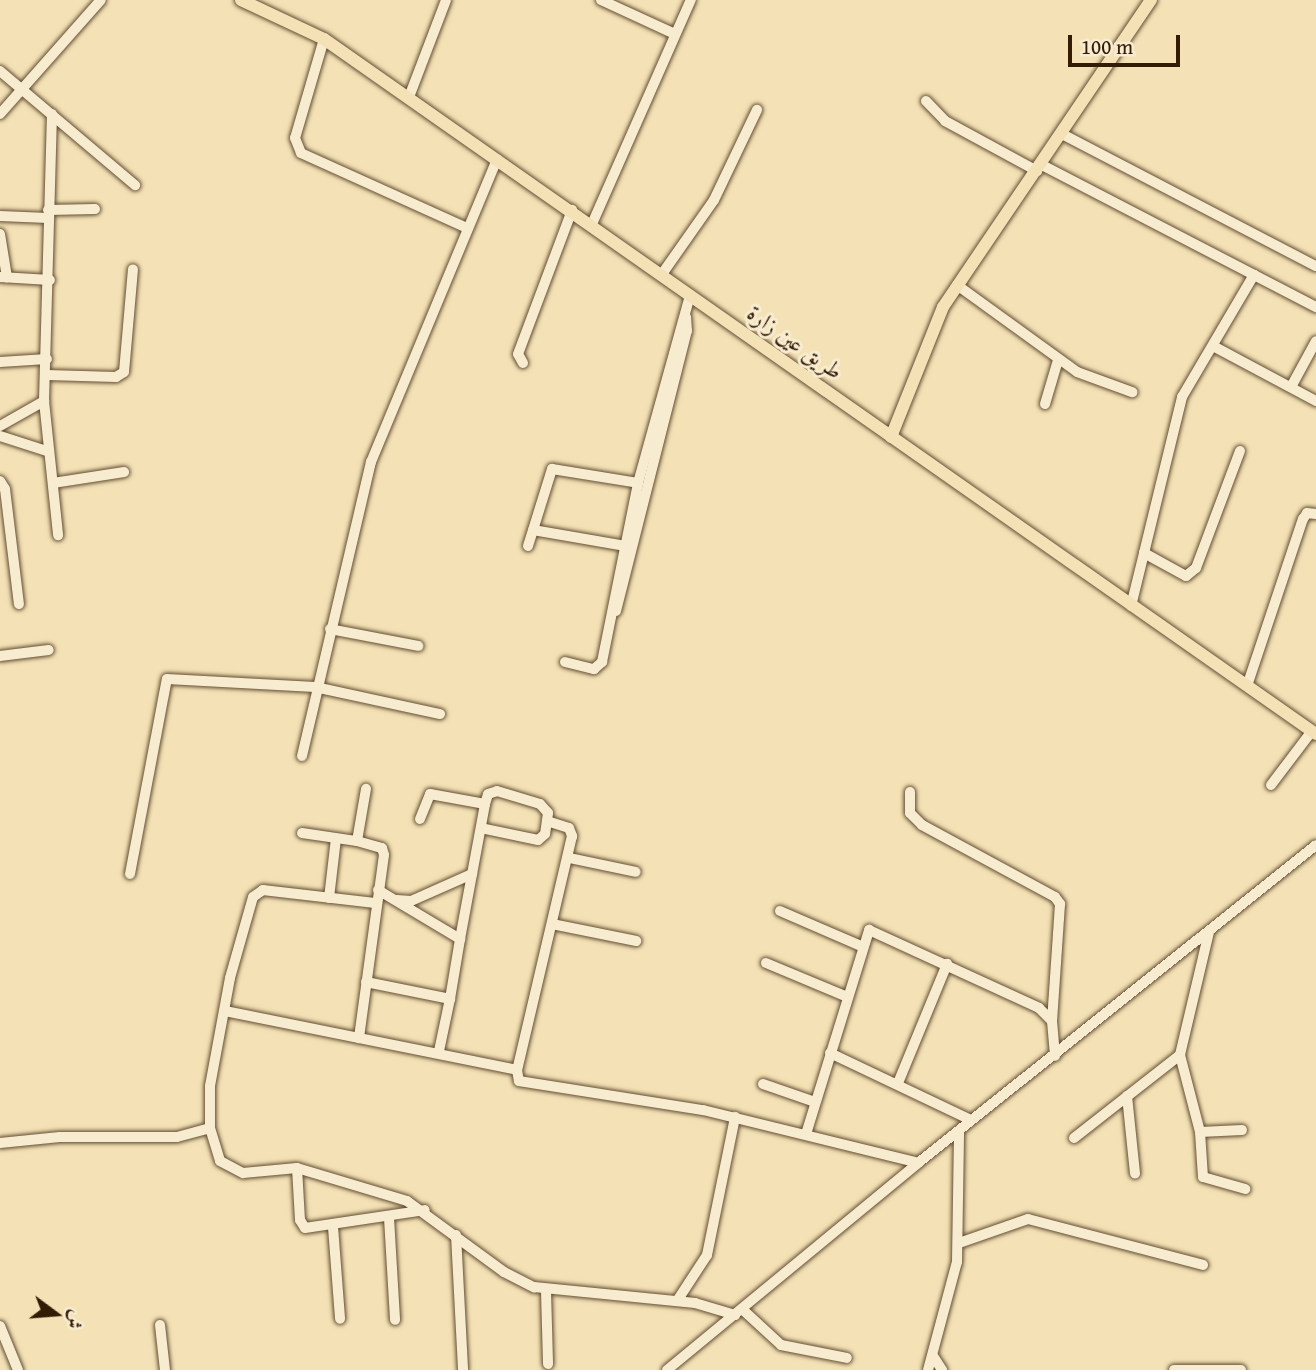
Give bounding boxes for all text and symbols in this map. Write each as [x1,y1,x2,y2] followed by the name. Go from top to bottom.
[1071,21,1183,65] scale bar
[1081,31,1133,62] text: 100 m
[742,299,848,385] street label: طريق عين زارة
[21,1279,91,1349] north arrow
[60,1307,92,1333] text: ش

